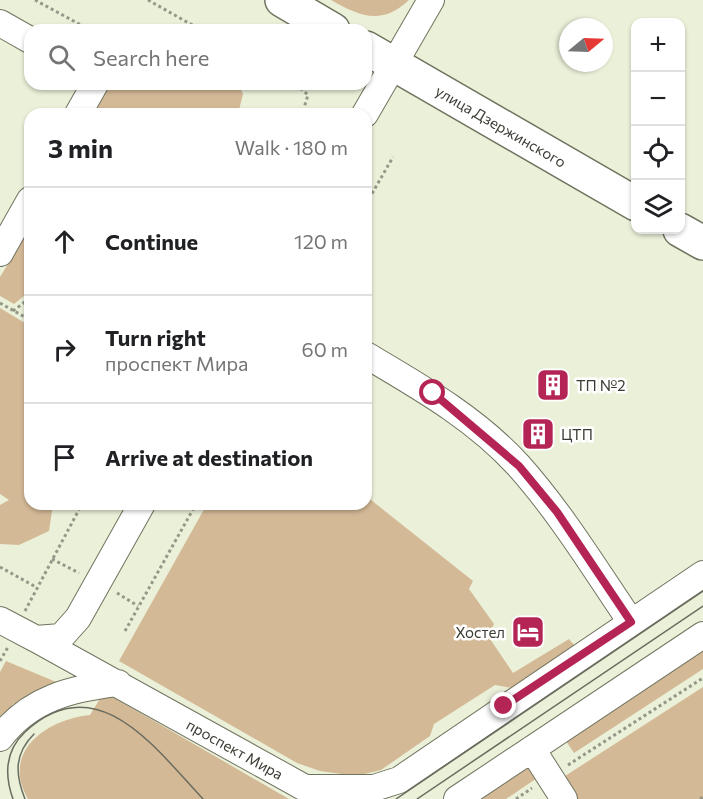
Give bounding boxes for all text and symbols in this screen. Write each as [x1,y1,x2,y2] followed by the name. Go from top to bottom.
[559,18,613,72] north arrow
[631,18,685,234] map controls
[631,18,685,72] button: +
[24,24,372,90] search box
[45,41,78,74] icon: search
[93,44,209,71] text: Search here
[631,72,685,126] button: −
[432,81,570,171] street label: улица Дзержинского
[631,126,685,180] button: locate
[48,132,113,163] text: 3 min
[235,135,348,159] text: Walk · 180 m
[631,180,685,234] button: layers
[48,225,81,258] icon: ahead
[105,228,198,255] text: Continue
[294,229,348,253] text: 120 m
[105,324,206,351] text: Turn right
[48,333,81,366] icon: right
[302,337,348,361] text: 60 m
[105,351,248,375] text: проспект Мира
[535,367,571,403] building icon: ТП №2
[576,376,626,394] place label: ТП №2
[419,379,445,405] route start
[520,416,556,452] building icon: ЦТП
[561,425,593,443] place label: ЦТП
[48,441,81,474] icon: arrive
[105,444,313,471] text: Arrive at destination
[510,614,546,650] hotel icon: Хостел
[455,623,505,641] place label: Хостел
[490,692,516,718] route end
[184,715,286,783] street label: проспект Мира

